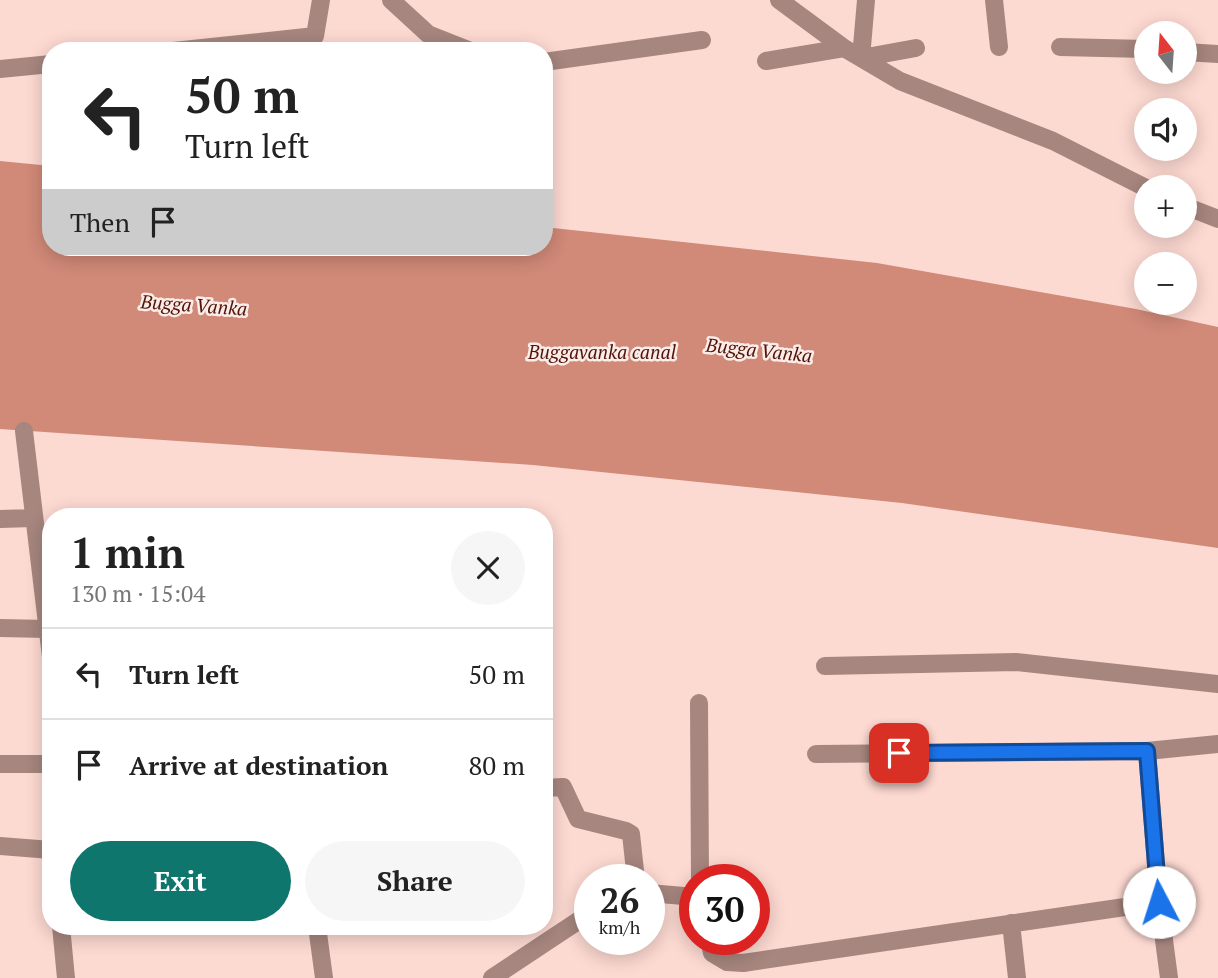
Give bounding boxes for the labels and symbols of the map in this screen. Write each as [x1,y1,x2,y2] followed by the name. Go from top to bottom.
[1134,21,1197,84] north arrow
[139,288,248,321] water label: Bugga Vanka
[704,331,813,368] water label: Bugga Vanka
[527,339,677,364] water label: Buggavanka canal
[869,723,929,783] pin
[679,864,770,955] speed limit sign: 30
[1122,865,1196,939] position arrow

